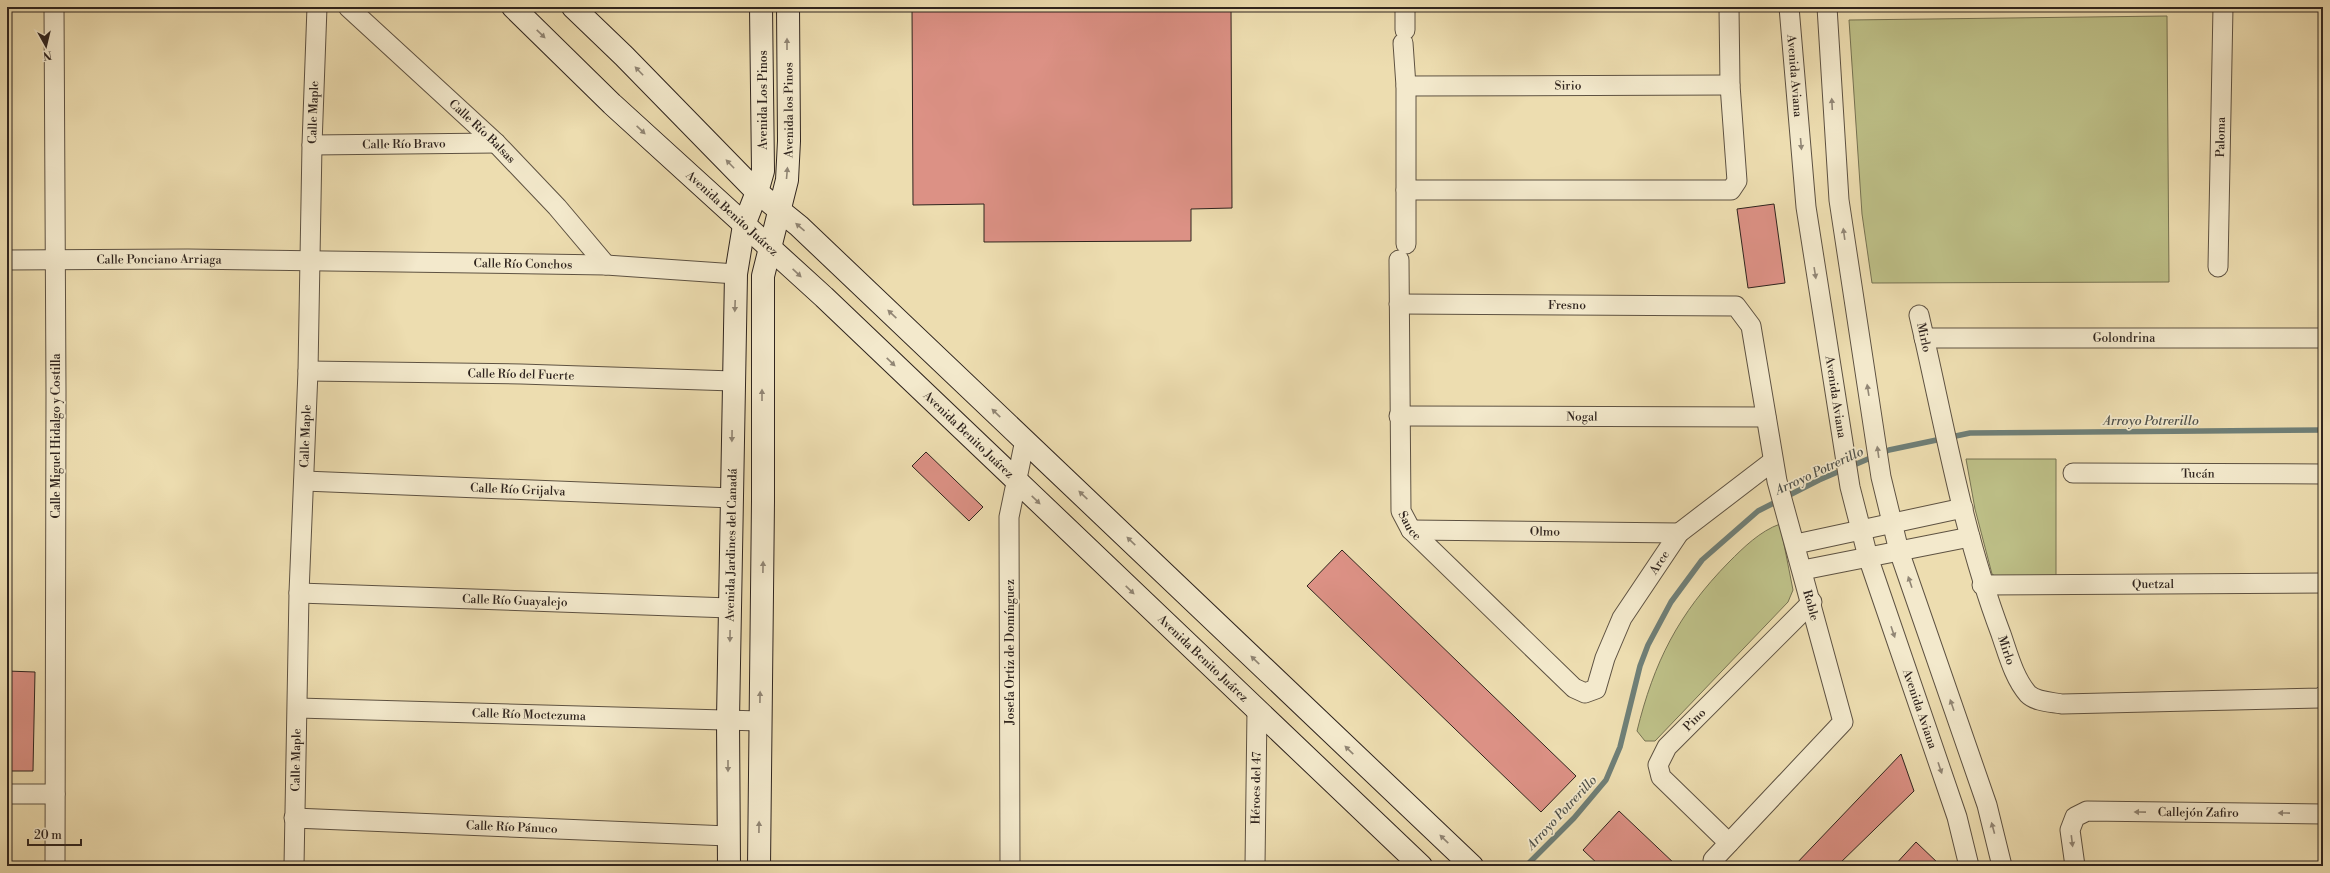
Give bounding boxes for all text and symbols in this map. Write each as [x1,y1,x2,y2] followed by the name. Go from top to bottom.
[26,26,66,66] north arrow
[536,29,546,39] one-way arrow
[1783,33,1805,119] street label: Avenida Aviana
[784,37,790,50] one-way arrow
[42,47,53,62] text: N
[756,50,771,151] street label: Avenida Los Pinos
[781,62,797,159] street label: Avenida los Pinos
[634,66,644,76] one-way arrow
[1554,78,1582,94] street label: Sirio
[305,80,322,144] street label: Calle Maple
[446,97,518,167] street label: Calle Río Balsas
[1829,97,1835,110] one-way arrow
[2213,116,2229,157] street label: Paloma
[636,125,646,135] one-way arrow
[362,137,446,152] street label: Calle Río Bravo
[1797,138,1804,150] one-way arrow
[725,159,735,169] one-way arrow
[682,167,781,260] street label: Avenida Benito Juárez
[784,167,791,180] one-way arrow
[794,222,805,231] one-way arrow
[1841,227,1847,240] one-way arrow
[96,252,223,268] street label: Calle Ponciano Arriaga
[473,256,572,273] street label: Calle Río Conchos
[1812,267,1818,279] one-way arrow
[792,268,802,277] one-way arrow
[1548,298,1586,313] street label: Fresno
[732,300,738,313] one-way arrow
[887,309,897,319] one-way arrow
[1913,321,1934,354] street label: Mirlo
[2093,331,2156,346] street label: Golondrina
[49,353,64,519] street label: Calle Miguel Hidalgo y Costilla
[1821,354,1849,440] street label: Avenida Aviana
[886,358,896,367] one-way arrow
[467,366,575,384] street label: Calle Río del Fuerte
[1865,383,1871,396] one-way arrow
[759,388,765,401] one-way arrow
[919,388,1017,482] street label: Avenida Benito Juárez
[297,404,315,468] street label: Calle Maple
[991,408,1001,418] one-way arrow
[1566,409,1598,425] street label: Nogal
[2101,413,2199,429] water label: Arroyo Potrerillo
[729,430,736,442] one-way arrow
[1771,443,1866,499] water label: Arroyo Potrerillo
[1875,446,1881,458] one-way arrow
[2181,466,2215,482] street label: Tucán
[723,467,741,623] street label: Avenida Jardines del Canadá
[470,481,567,499] street label: Calle Río Grijalva
[1078,491,1088,500] one-way arrow
[1031,495,1041,505] one-way arrow
[1394,509,1424,544] street label: Sauce
[1530,524,1560,540] street label: Olmo
[1126,536,1136,546] one-way arrow
[1646,548,1673,578] street label: Arce
[759,561,766,573] one-way arrow
[1906,576,1912,588] one-way arrow
[2132,577,2174,592] street label: Quetzal
[1003,579,1018,726] street label: Josefa Ortiz de Domínguez
[1125,585,1135,595] one-way arrow
[1799,588,1822,623] street label: Roble
[462,592,568,610] street label: Calle Río Guayalejo
[1153,611,1251,706] street label: Avenida Benito Juárez
[1890,626,1896,638] one-way arrow
[727,630,733,643] one-way arrow
[1994,634,2018,667] street label: Mirlo
[1250,655,1260,665] one-way arrow
[1899,666,1940,752] street label: Avenida Aviana
[757,691,764,703] one-way arrow
[1949,698,1955,710] one-way arrow
[1680,705,1709,734] street label: Pino
[472,706,587,724] street label: Calle Río Moctezuma
[288,728,305,792] street label: Calle Maple
[1344,745,1354,754] one-way arrow
[1249,751,1264,825] street label: Héroes del 47
[725,760,731,773] one-way arrow
[1937,762,1943,774] one-way arrow
[1522,772,1600,855] water label: Arroyo Potrerillo
[2158,805,2239,821] street label: Callejón Zafiro
[2133,809,2146,815] one-way arrow
[2278,810,2290,817] one-way arrow
[466,818,558,837] street label: Calle Río Pánuco
[756,820,762,833] one-way arrow
[28,821,81,847] scale bar
[1990,822,1996,834] one-way arrow
[34,828,62,843] text: 20 m
[1439,834,1449,844] one-way arrow
[2069,835,2075,847] one-way arrow

